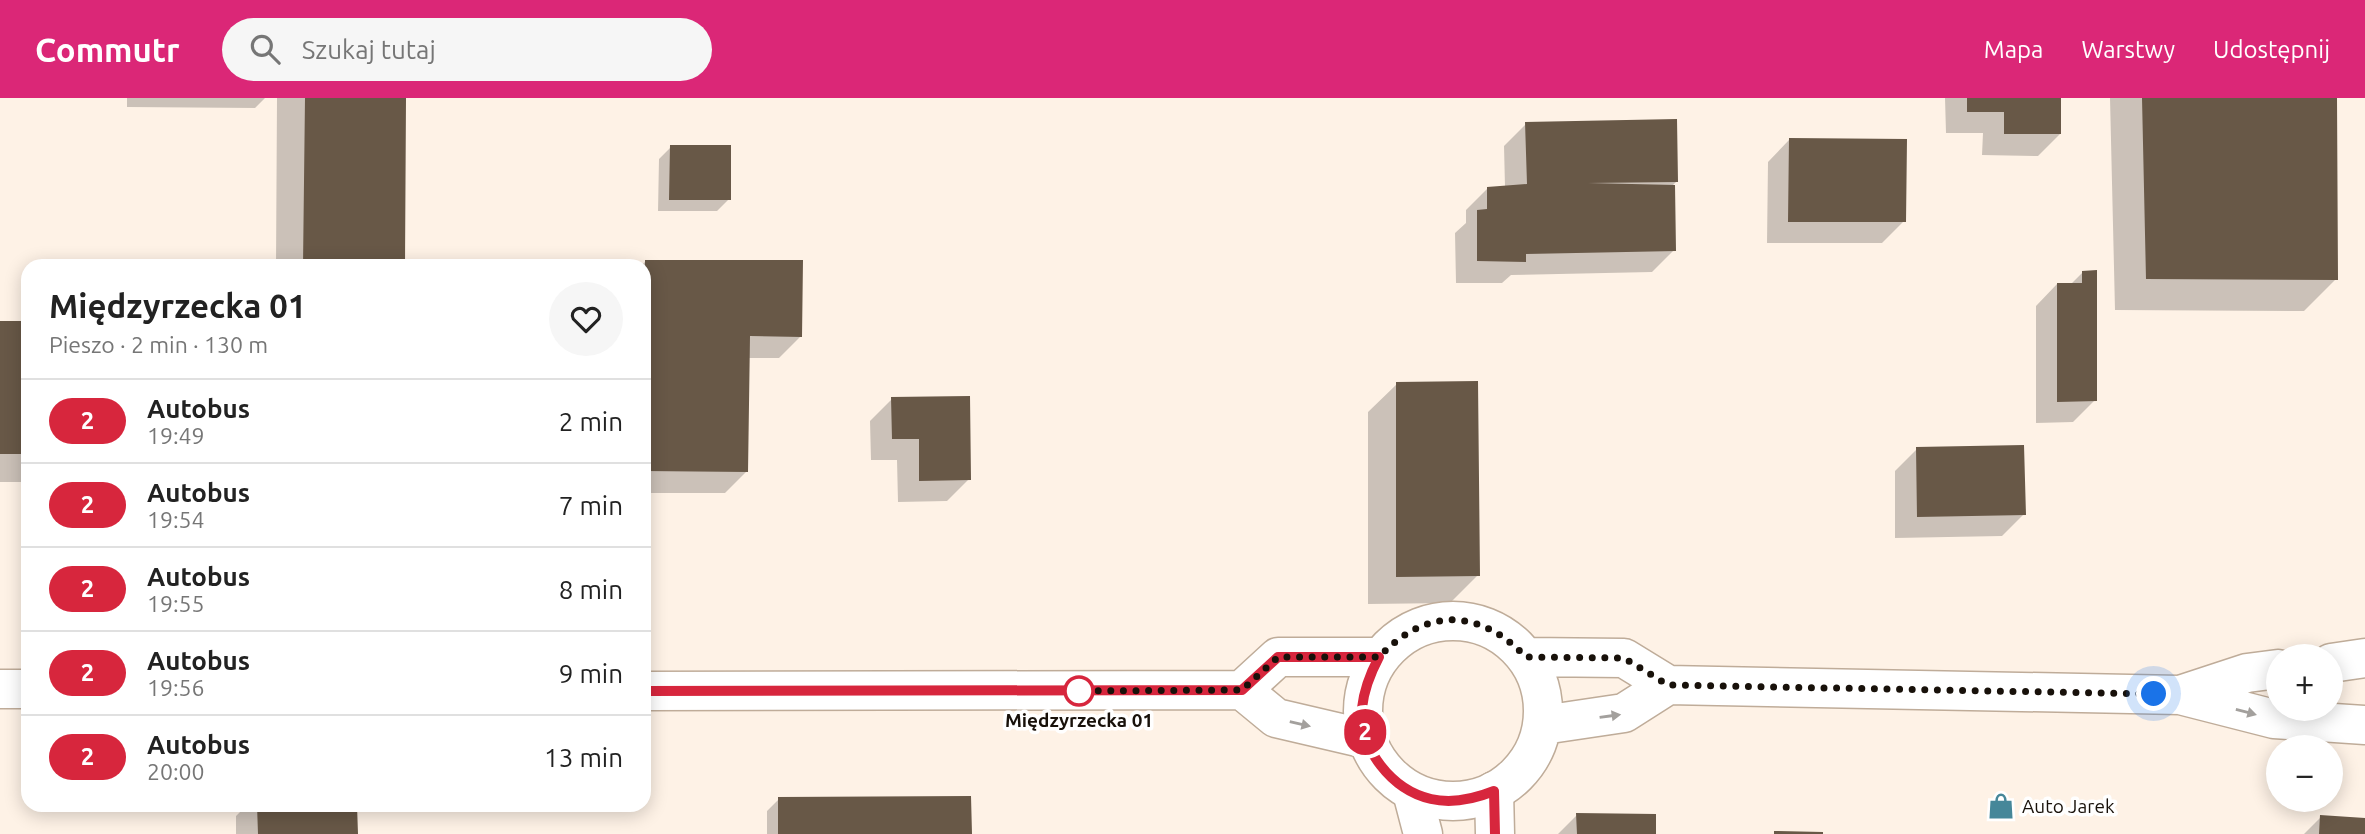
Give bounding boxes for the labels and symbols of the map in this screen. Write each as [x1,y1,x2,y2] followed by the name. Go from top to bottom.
[1064,676,1094,706] marker: Międzyrzecka 01
[2136,676,2171,711] your location
[2235,707,2257,718] one-way arrow
[1005,709,1153,731] place label: Międzyrzecka 01
[1342,709,1388,755] line badge: 2
[1599,710,1621,721] one-way arrow
[1289,718,1311,729] one-way arrow
[1986,791,2016,821] shop icon: Auto Jarek
[2022,795,2115,817] place label: Auto Jarek

